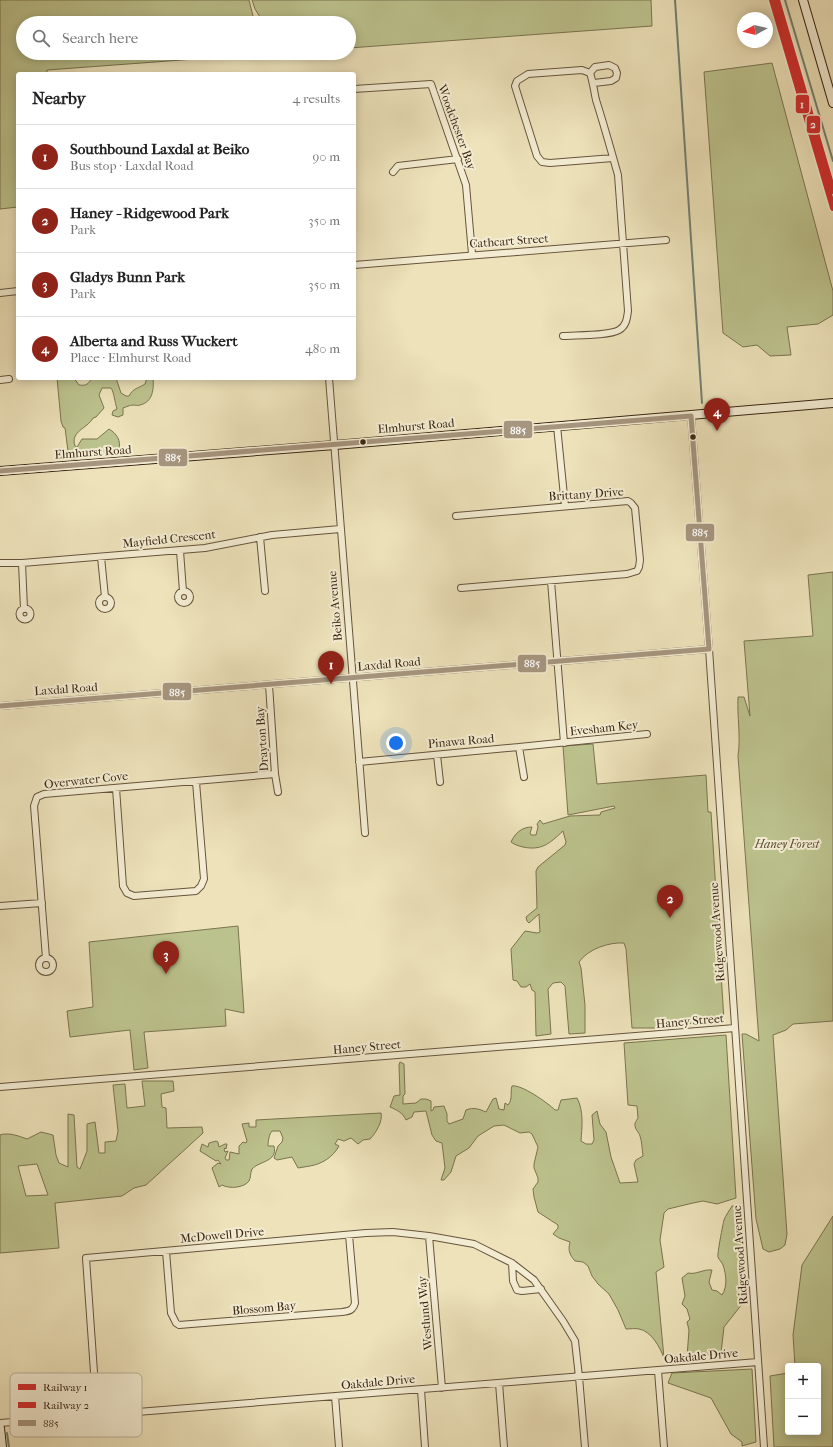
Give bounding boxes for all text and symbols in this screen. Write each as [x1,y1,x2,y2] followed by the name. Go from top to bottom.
[737,12,773,48] north arrow
[16,16,356,60] search box
[30,27,52,49] icon: search
[62,29,138,47] text: Search here
[435,82,479,172] street label: Woodchester Bay
[32,88,86,108] text: Nearby
[293,91,340,106] text: 4 results
[795,94,810,114] line badge: 1
[800,98,804,111] text: 1
[806,115,821,134] line badge: 2
[810,118,816,131] text: 2
[70,140,249,158] text: Southbound Laxdal at Beiko
[43,149,47,164] text: 1
[312,149,340,164] text: 90 m
[70,158,194,173] text: Bus stop · Laxdal Road
[70,204,229,222] text: Haney - Ridgewood Park
[42,213,48,228] text: 2
[308,213,340,228] text: 350 m
[70,222,96,237] text: Park
[469,231,550,251] street label: Cathcart Street
[70,268,185,286] text: Gladys Bunn Park
[42,277,48,292] text: 3
[308,277,340,292] text: 350 m
[70,286,96,301] text: Park
[70,332,238,350] text: Alberta and Russ Wuckert
[41,341,49,356] text: 4
[305,341,340,356] text: 480 m
[70,350,191,365] text: Place · Elmhurst Road
[704,398,730,431] pin: 4
[377,416,455,436] street label: Elmhurst Road
[503,420,533,439] line badge: 885
[510,424,526,437] text: 885
[688,432,698,442] unlabelled marker
[358,437,368,447] unlabelled marker
[54,442,132,462] street label: Elmhurst Road
[158,448,188,467] line badge: 885
[165,451,181,464] text: 885
[548,484,624,504] street label: Brittany Drive
[685,523,715,542] line badge: 885
[692,526,708,539] text: 885
[122,527,217,551] street label: Mayfield Crescent
[325,570,345,642] street label: Beiko Avenue
[318,651,344,684] pin: 1
[357,654,422,674] street label: Laxdal Road
[517,654,547,673] line badge: 885
[524,657,540,670] text: 885
[34,680,99,698] street label: Laxdal Road
[162,682,192,701] line badge: 885
[169,686,185,699] text: 885
[253,705,271,772] street label: Drayton Bay
[569,717,640,739] street label: Evesham Key
[427,731,495,751] street label: Pinawa Road
[386,733,406,753] your location
[43,769,129,791] street label: Overwater Cove
[754,837,821,851] park label: Haney Forest
[707,882,727,982] street label: Ridgewood Avenue
[657,885,683,918] pin: 2
[153,941,179,974] pin: 3
[655,1011,725,1031] street label: Haney Street
[332,1037,402,1057] street label: Haney Street
[730,1205,750,1305] street label: Ridgewood Avenue
[179,1224,265,1246] street label: McDowell Drive
[415,1275,435,1352] street label: Westlund Way
[231,1298,297,1318] street label: Blossom Bay
[663,1346,739,1366] street label: Oakdale Drive
[785,1363,821,1435] map controls
[785,1363,821,1399] button: +
[340,1372,416,1392] street label: Oakdale Drive
[10,1373,142,1437] legend
[43,1381,88,1394] text: Railway 1
[43,1399,90,1412] text: Railway 2
[785,1399,821,1435] button: −
[43,1417,59,1430] text: 885

